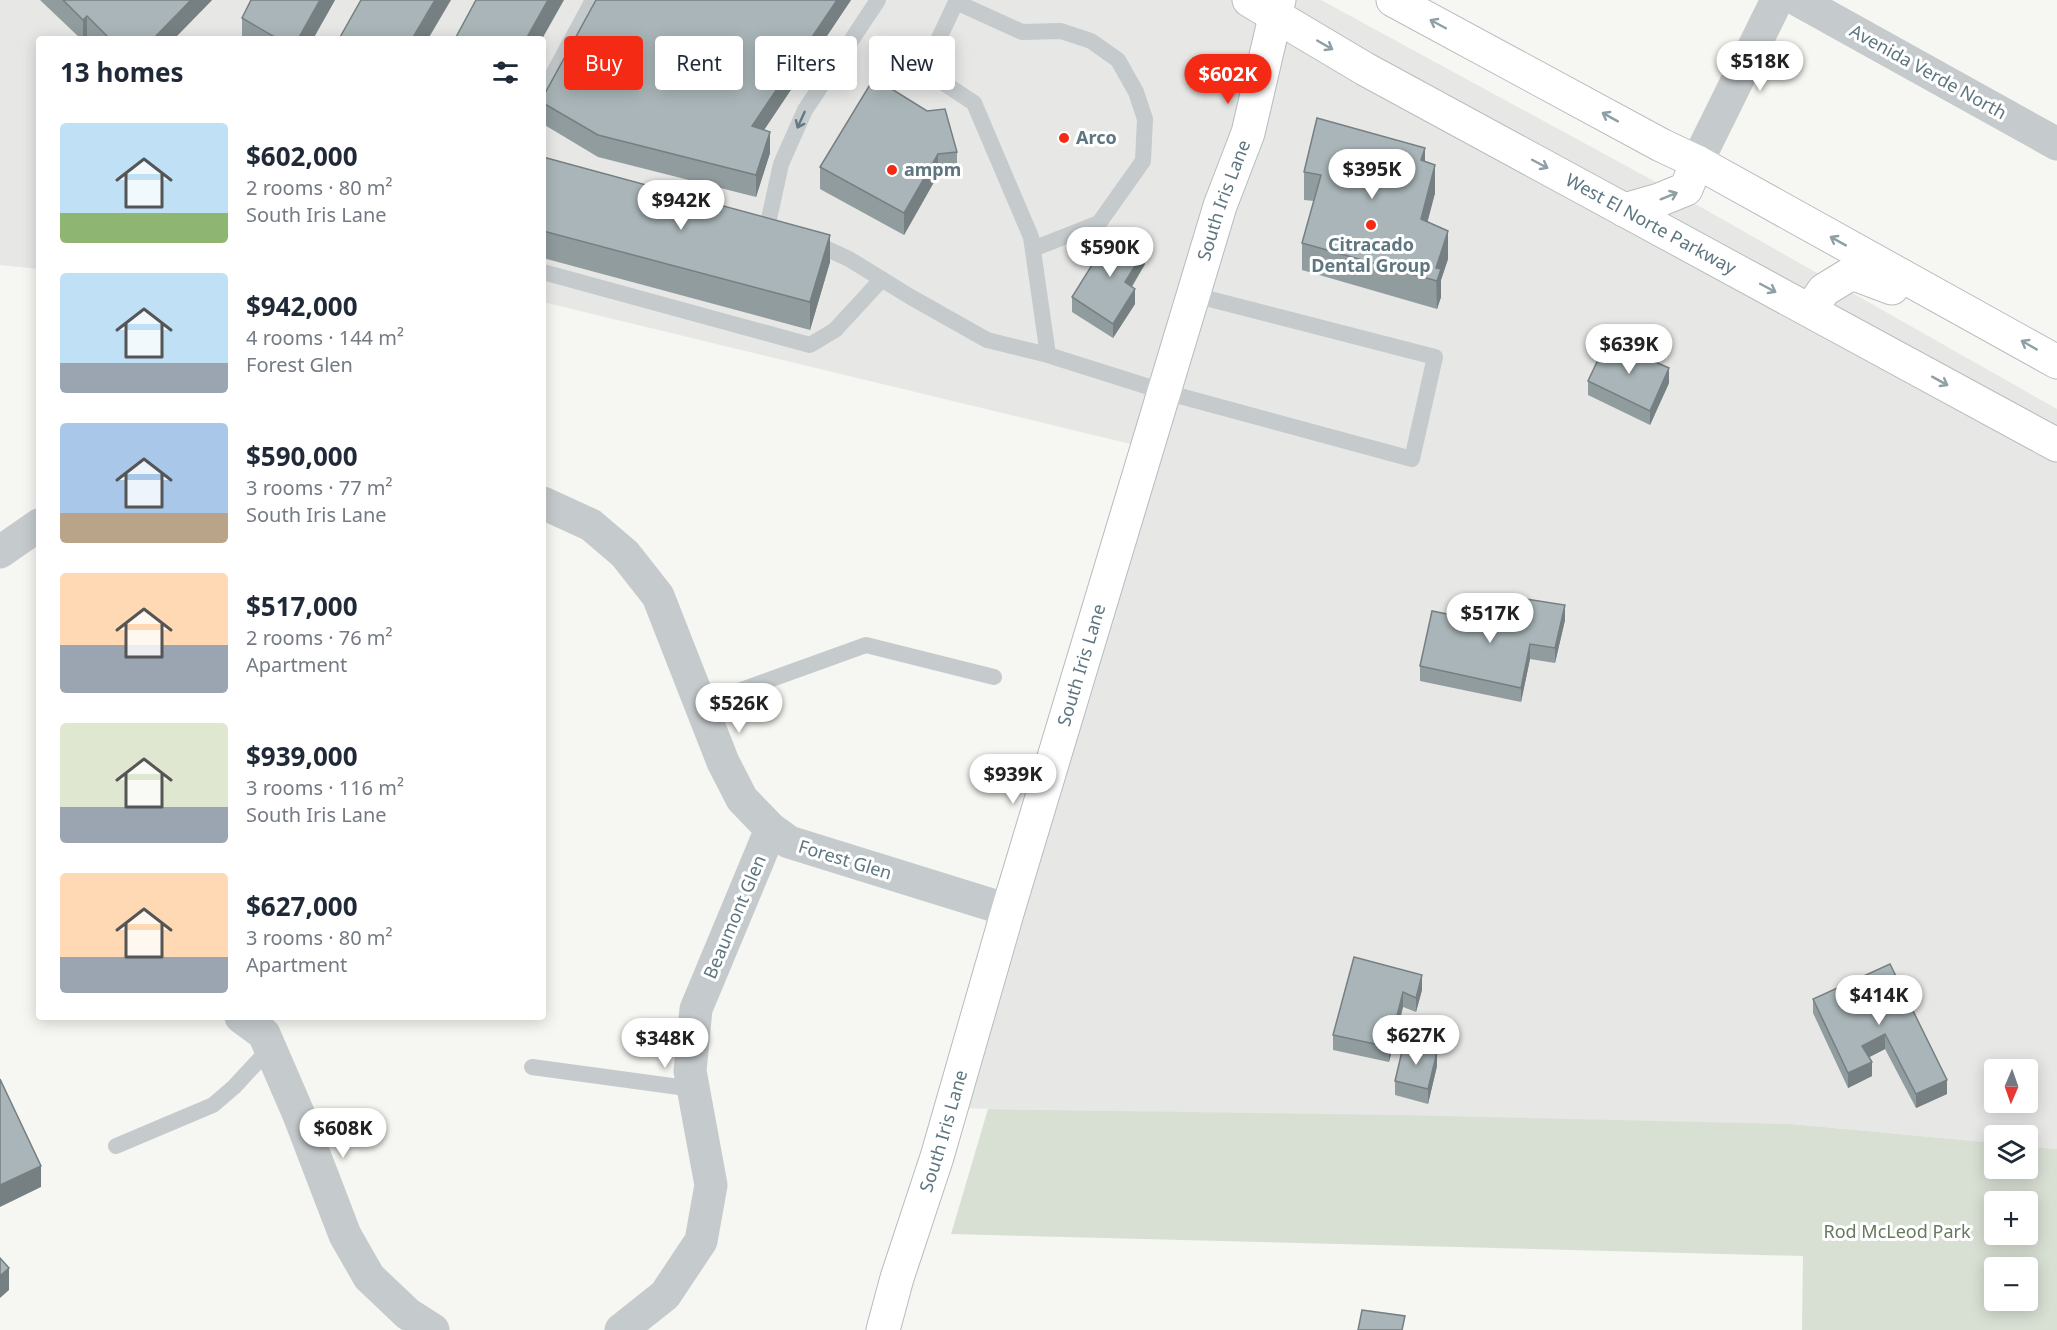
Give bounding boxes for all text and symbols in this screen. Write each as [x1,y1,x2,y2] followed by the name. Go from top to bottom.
[1430,18,1448,29] one-way arrow
[1846,18,2011,124] street label: Avenida Verde North
[564,36,643,90] chip: Buy
[655,36,743,90] chip: Rent
[755,36,857,90] chip: Filters
[869,36,955,90] chip: New
[1316,39,1333,51] one-way arrow
[1718,41,1802,92] pin: $518K
[1730,47,1790,74] text: $518K
[60,54,184,90] text: 13 homes
[1186,54,1270,105] pin: $602K
[489,56,522,89] icon: filters
[1198,60,1258,87] text: $602K
[794,110,806,128] one-way arrow
[1601,111,1619,122] one-way arrow
[1076,125,1117,149] place label: Arco
[1057,131,1071,145] marker: Arco
[1191,136,1255,264] street label: South Iris Lane
[246,138,358,174] text: $602,000
[108,147,180,219] icon: home
[1330,149,1414,200] pin: $395K
[1342,155,1402,182] text: $395K
[904,157,961,181] place label: ampm
[1531,159,1549,170] one-way arrow
[885,163,899,177] marker: ampm
[1562,167,1741,280] street label: West El Norte Parkway
[246,174,393,201] text: 2 rooms · 80 m²
[639,180,723,231] pin: $942K
[651,186,711,213] text: $942K
[1660,190,1678,201] one-way arrow
[246,201,387,228] text: South Iris Lane
[1364,218,1378,232] marker: Citracado Dental Group
[1068,227,1152,278] pin: $590K
[1311,232,1431,277] place label: Citracado Dental Group
[1080,233,1140,260] text: $590K
[1830,235,1847,247] one-way arrow
[1759,282,1776,294] one-way arrow
[246,288,358,324] text: $942,000
[108,297,180,369] icon: home
[246,324,404,351] text: 4 rooms · 144 m²
[1587,324,1671,375] pin: $639K
[1599,330,1659,357] text: $639K
[2020,339,2037,351] one-way arrow
[246,351,353,378] text: Forest Glen
[1930,376,1948,387] one-way arrow
[246,438,358,474] text: $590,000
[108,447,180,519] icon: home
[246,474,393,501] text: 3 rooms · 77 m²
[246,501,387,528] text: South Iris Lane
[246,588,358,624] text: $517,000
[1448,593,1532,644] pin: $517K
[108,597,180,669] icon: home
[1460,599,1520,626] text: $517K
[1051,601,1111,729] street label: South Iris Lane
[246,624,393,651] text: 2 rooms · 76 m²
[246,651,347,678] text: Apartment
[697,683,781,734] pin: $526K
[709,689,769,716] text: $526K
[246,738,358,774] text: $939,000
[108,747,180,819] icon: home
[971,754,1055,805] pin: $939K
[983,760,1043,787] text: $939K
[246,774,404,801] text: 3 rooms · 116 m²
[246,801,387,828] text: South Iris Lane
[796,833,895,885] street label: Forest Glen
[697,851,771,982] street label: Beaumont Glen
[246,888,358,924] text: $627,000
[108,897,180,969] icon: home
[246,924,393,951] text: 3 rooms · 80 m²
[246,951,347,978] text: Apartment
[1837,975,1921,1026] pin: $414K
[1849,981,1909,1008] text: $414K
[1374,1015,1458,1066] pin: $627K
[623,1018,707,1069] pin: $348K
[1386,1021,1446,1048] text: $627K
[635,1024,695,1051] text: $348K
[1984,1059,2038,1113] north arrow
[1984,1059,2038,1311] map controls
[913,1067,972,1195] street label: South Iris Lane
[301,1108,385,1159] pin: $608K
[313,1114,373,1141] text: $608K
[1984,1125,2038,1179] button: layers
[1984,1191,2038,1245] button: +
[1823,1219,1971,1243] park label: Rod McLeod Park
[1984,1257,2038,1311] button: −

